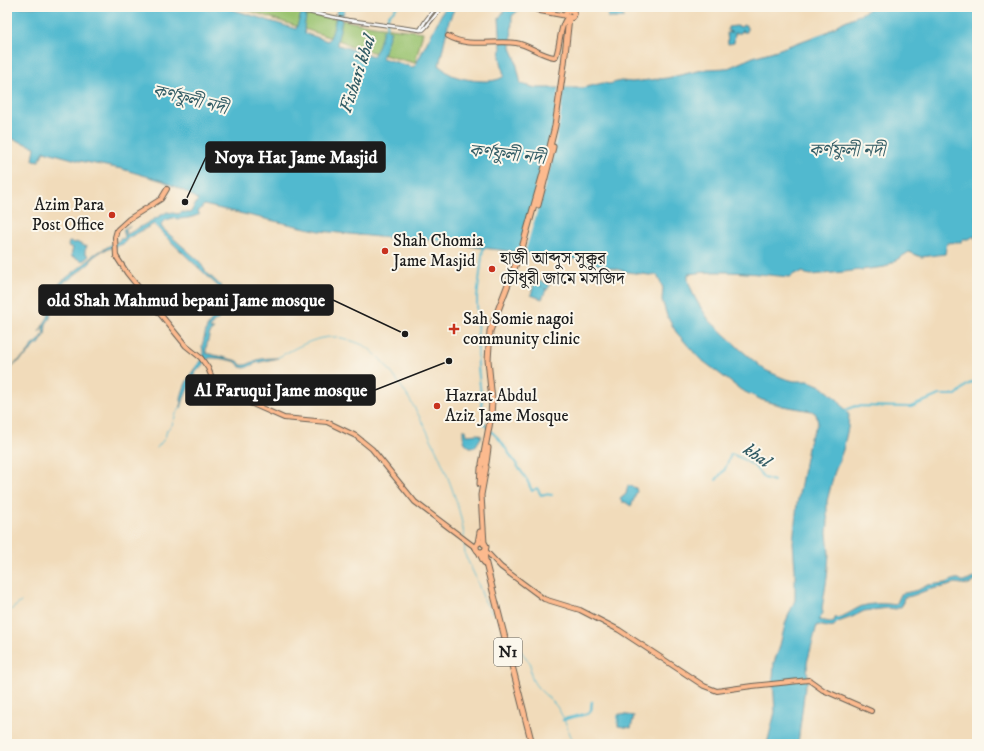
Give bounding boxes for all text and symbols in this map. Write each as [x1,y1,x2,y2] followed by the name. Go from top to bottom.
[335,30,382,116] water label: Fishari khal
[150,79,232,120] water label: কর্ণফুলী নদী
[468,139,549,170] water label: কর্ণফুলী নদী
[809,139,888,162] water label: কর্ণফুলী নদী
[206,142,385,172] callout: Noya Hat Jame Masjid
[215,147,378,169] text: Noya Hat Jame Masjid
[32,194,105,236] place label: Azim Para Post Office
[107,210,117,220] marker: Azim Para Post Office
[391,230,484,272] place label: Shah Chomia Jame Masjid
[380,246,390,256] marker: Shah Chomia Jame Masjid
[499,248,626,290] place label: হাজী আব্দুস সুক্কুর চৌধুরী জামে মসজিদ
[487,264,497,274] marker: হাজী আব্দুস সুক্কুর চৌধুরী জামে মসজিদ
[39,285,333,315] callout: old Shah Mahmud bepani Jame mosque
[47,290,326,312] text: old Shah Mahmud bepani Jame mosque
[463,308,580,350] place label: Sah Somie nagoi community clinic
[448,323,460,335] marker: Sah Somie nagoi community clinic
[186,375,375,405] callout: Al Faruqui Jame mosque
[194,380,368,402] text: Al Faruqui Jame mosque
[445,385,569,427] place label: Hazrat Abdul Aziz Jame Mosque
[432,401,442,411] marker: Hazrat Abdul Aziz Jame Mosque
[738,438,777,474] water label: khal
[494,638,522,666] road number: N1

